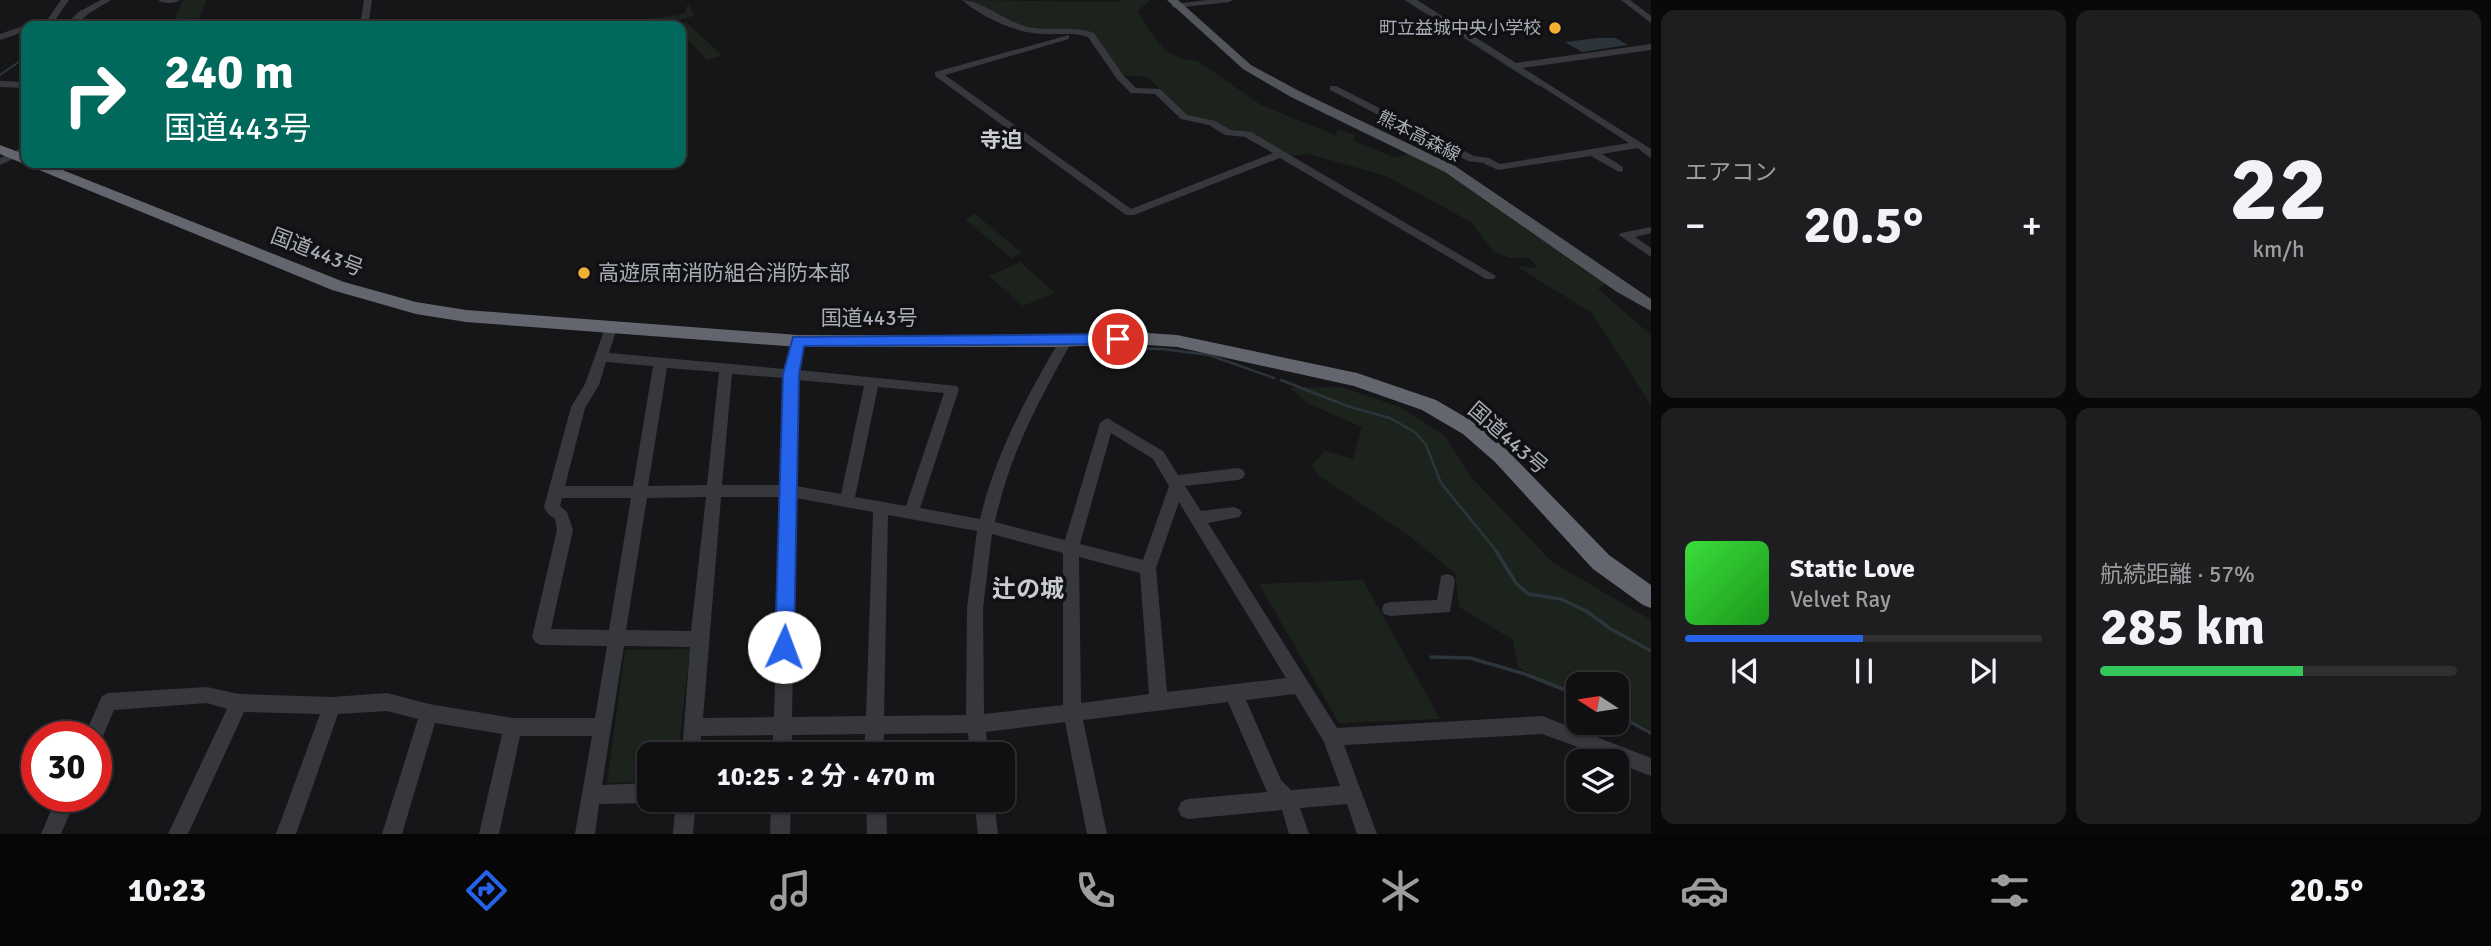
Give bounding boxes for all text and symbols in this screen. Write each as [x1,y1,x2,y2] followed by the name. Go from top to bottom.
[1379,17,1541,39] place label: 町立益城中央小学校
[1547,20,1563,36] marker: 町立益城中央小学校
[164,42,294,102] text: 240 m
[49,49,140,140] icon: right
[1374,106,1464,166] street label: 熊本高森線
[164,109,312,148] text: 国道443号
[980,127,1022,153] district label: 寺迫
[2229,133,2328,246] text: 22
[1685,158,1777,187] text: エアコン
[1804,193,1923,257] text: 20.5°
[1685,202,1706,249] text: −
[2021,202,2042,249] text: +
[267,222,367,282] street label: 国道443号
[2252,235,2305,264] text: km/h
[598,260,850,286] place label: 高遊原南消防組合消防本部
[576,265,592,281] marker: 高遊原南消防組合消防本部
[820,305,918,331] street label: 国道443号
[1088,309,1148,369] pin
[1099,320,1137,358] icon: arrive
[1463,396,1553,480] street label: 国道443号
[1790,553,1915,585] text: Static Love
[2100,560,2255,589] text: 航続距離 · 57%
[992,574,1064,604] district label: 辻の城
[1790,585,1891,614] text: Velvet Ray
[2100,595,2265,659] text: 285 km
[747,610,821,684] position arrow
[1726,652,1764,690] icon: previous
[1845,652,1883,690] icon: pause
[1964,652,2002,690] icon: next
[1566,672,1629,735] north arrow
[1566,672,1629,812] map controls
[21,721,112,812] speed limit sign: 30
[1566,749,1629,812] button: layers
[717,761,935,793] text: 10:25 · 2 分 · 470 m
[462,866,511,915] icon: directions
[766,866,815,915] icon: music
[1071,866,1120,915] icon: phone
[1376,866,1425,915] icon: climate
[1680,866,1729,915] icon: car
[1985,866,2034,915] icon: filters
[128,871,206,910] text: 10:23
[2289,871,2363,910] text: 20.5°

